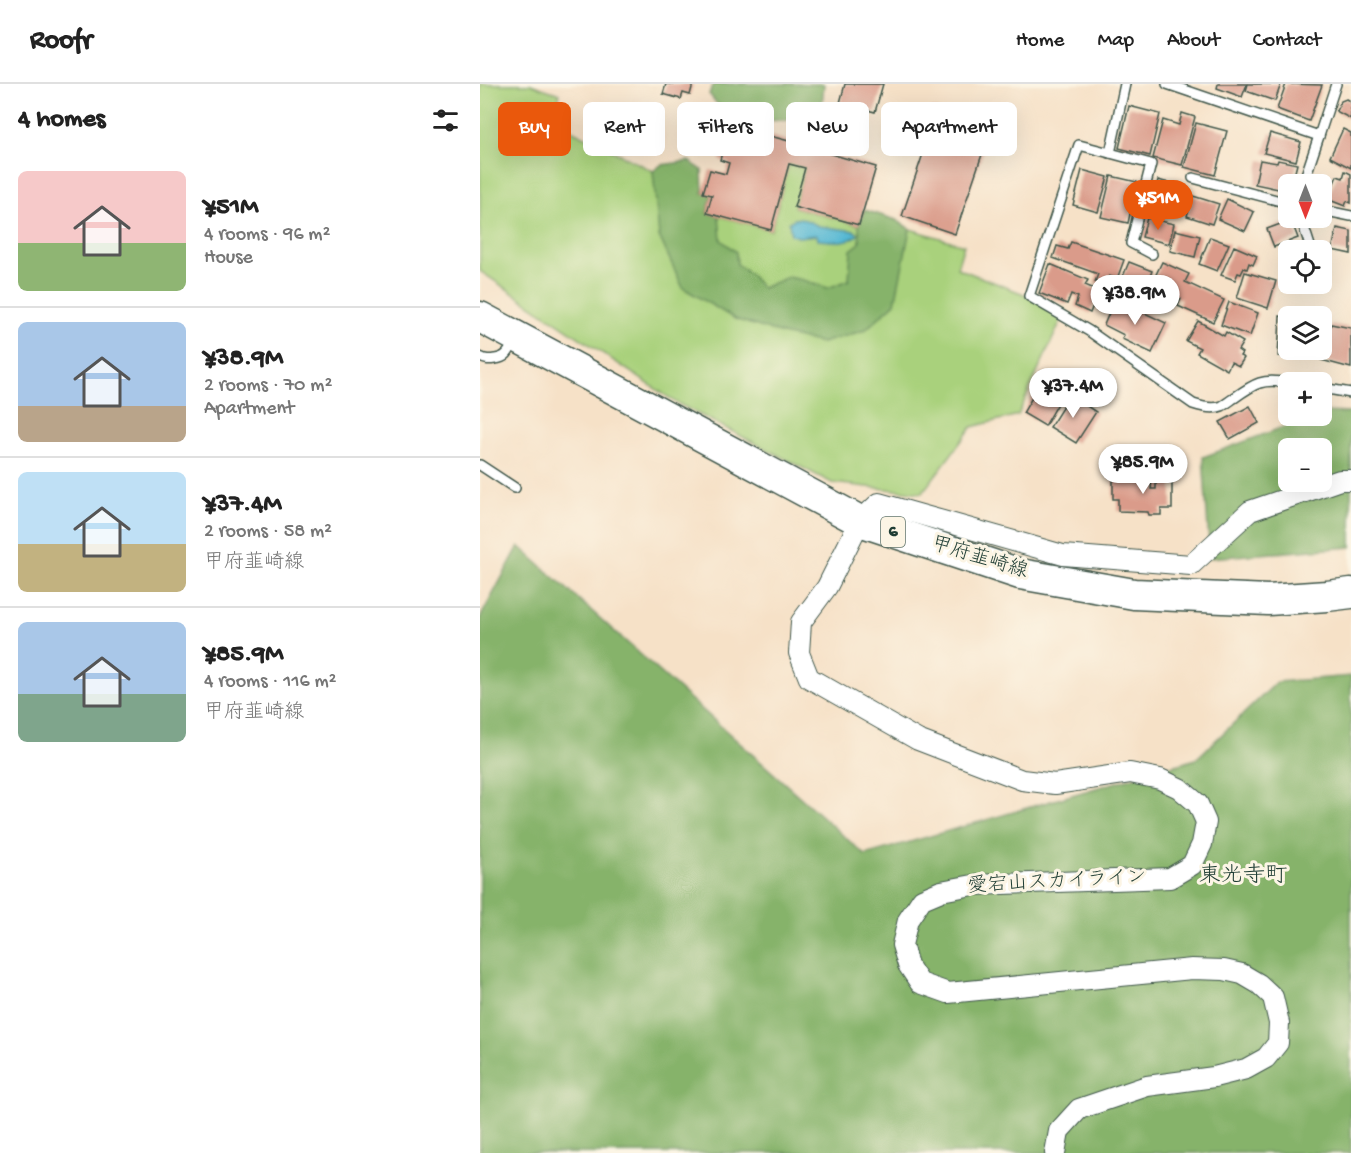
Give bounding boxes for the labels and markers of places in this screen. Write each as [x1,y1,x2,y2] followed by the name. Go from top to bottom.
[1122,180,1194,231] pin: ¥51M
[1086,275,1184,326] pin: ¥38.9M
[1024,368,1122,419] pin: ¥37.4M
[1094,444,1192,495] pin: ¥85.9M

